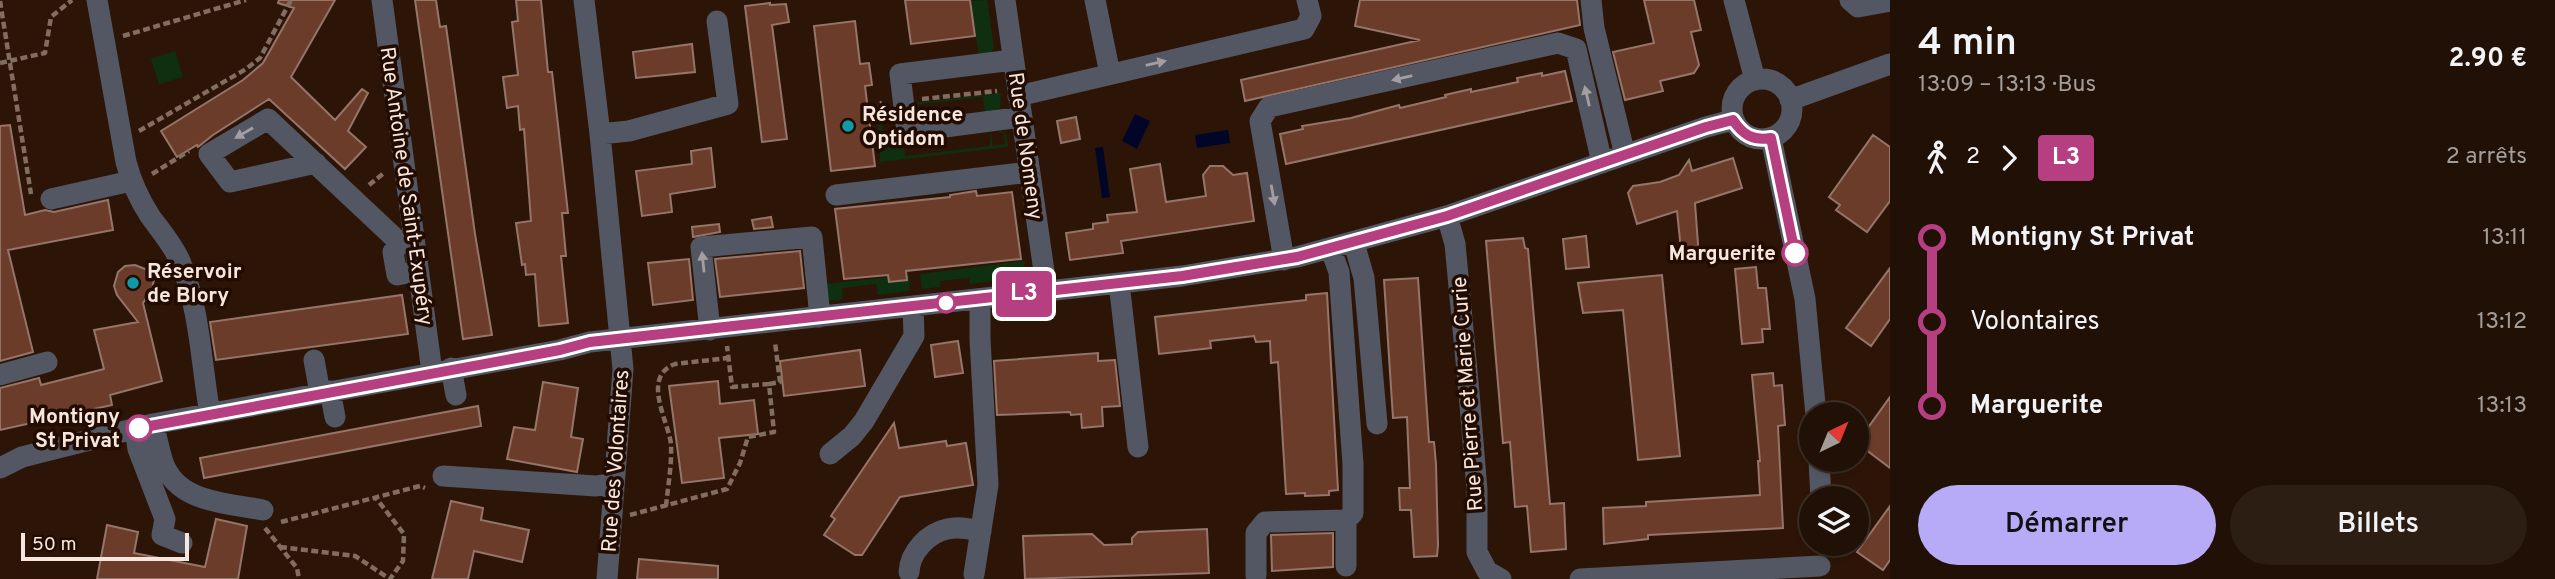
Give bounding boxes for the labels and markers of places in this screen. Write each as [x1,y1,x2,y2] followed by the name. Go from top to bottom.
[862,102,963,153] place label: Résidence Optidom
[840,118,856,134] marker: Résidence Optidom
[1782,240,1808,266] marker: Marguerite
[1668,241,1776,268] place label: Marguerite
[147,259,242,310] place label: Réservoir de Blory
[125,275,141,291] marker: Réservoir de Blory
[936,293,956,313] unlabelled marker
[29,404,120,455] place label: Montigny St Privat
[126,415,152,441] marker: Montigny St Privat

